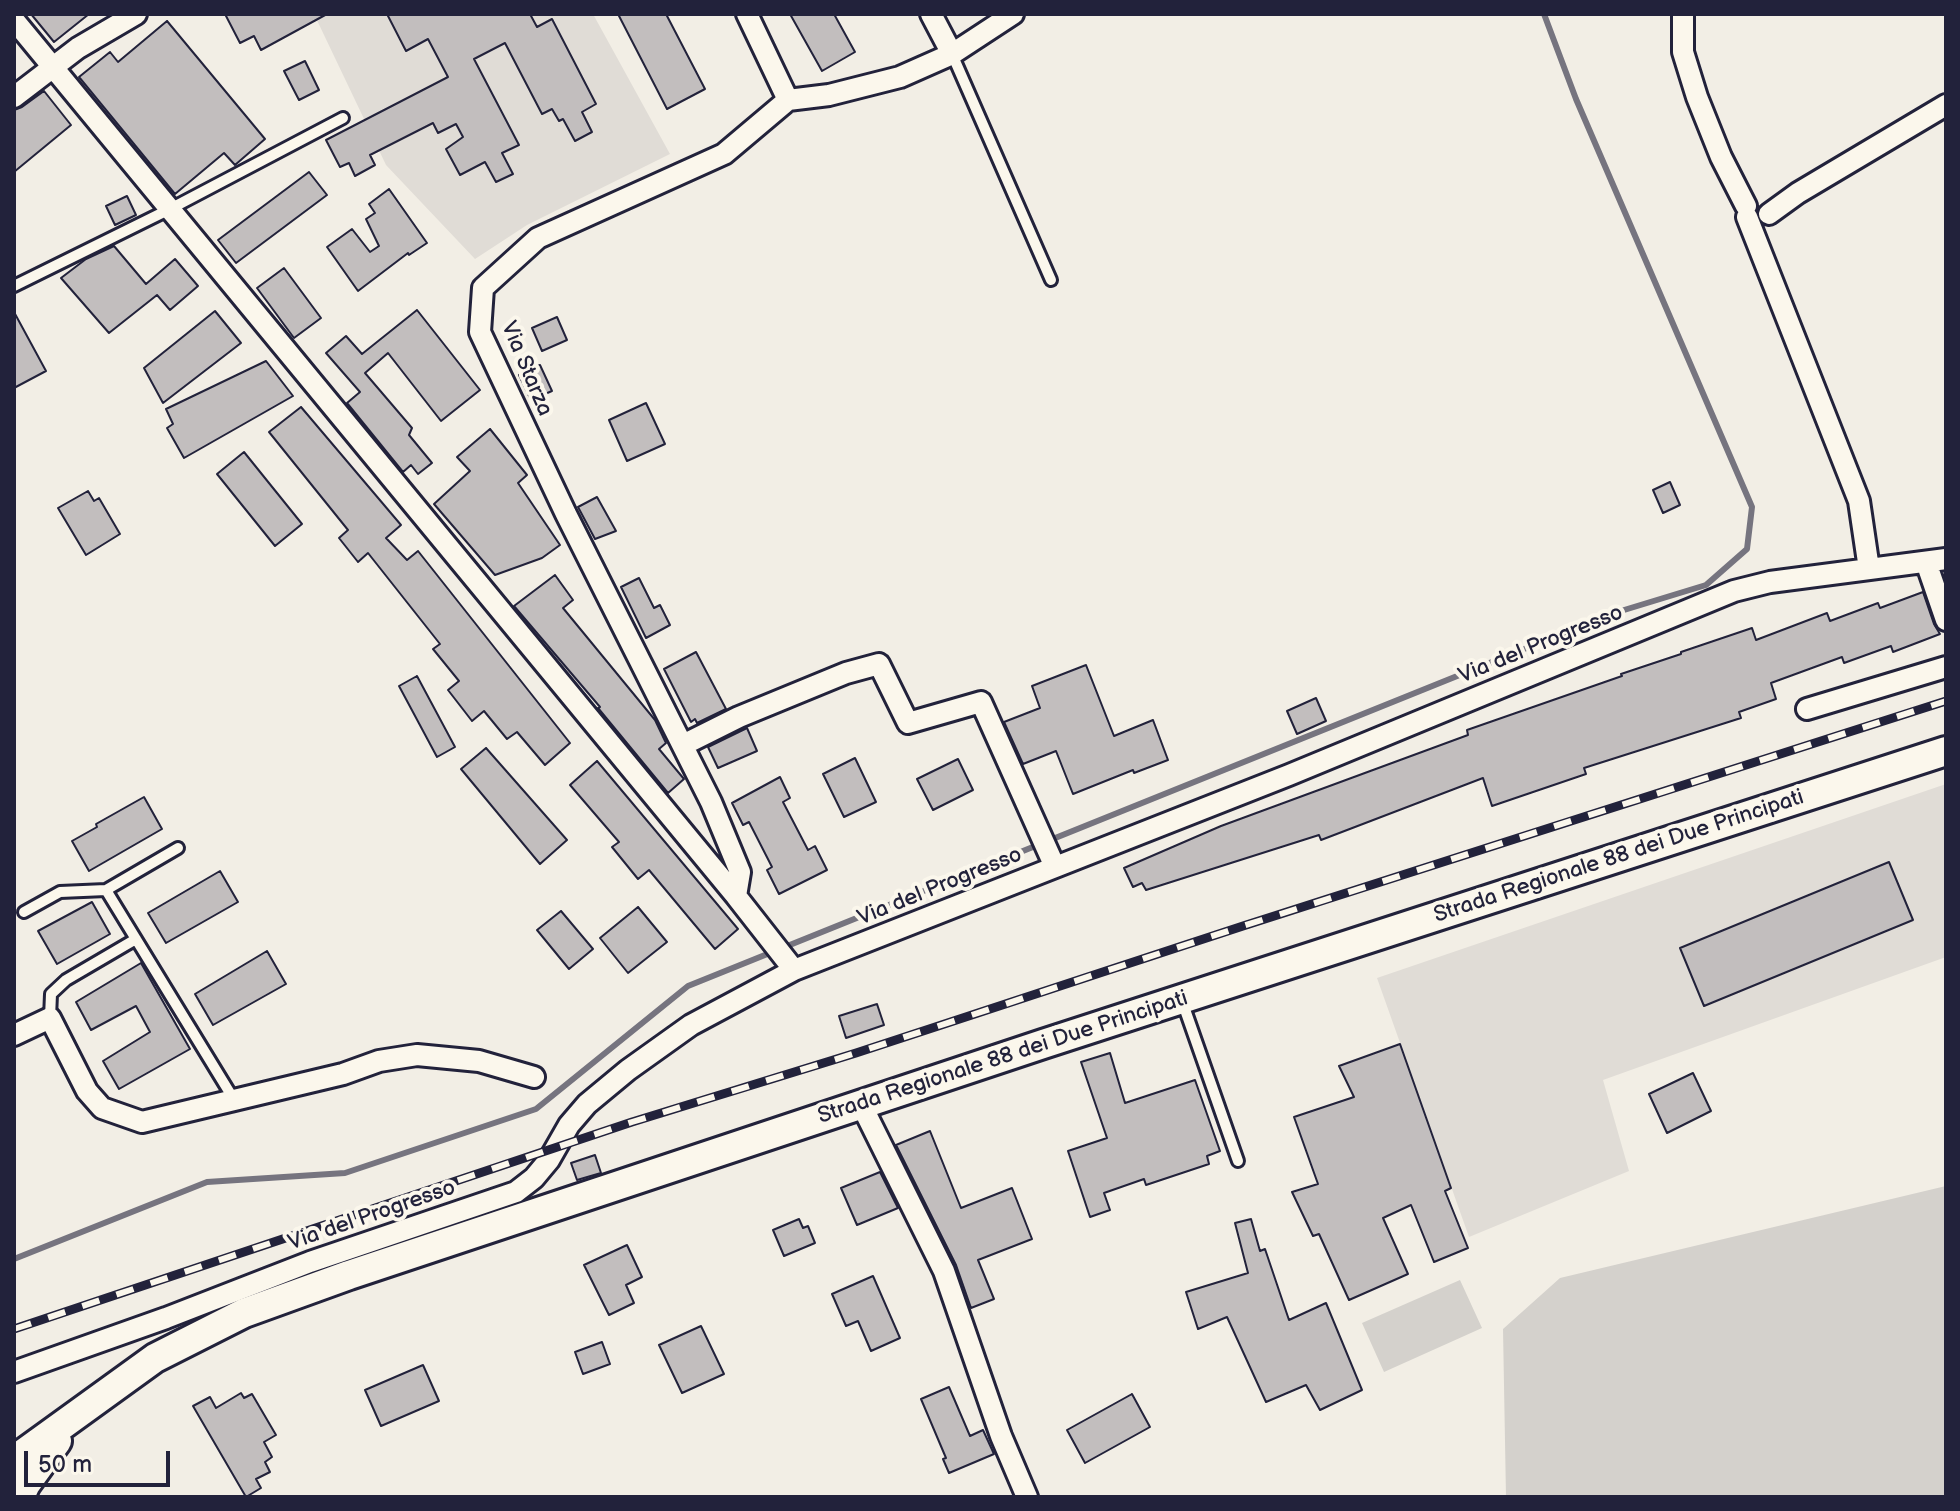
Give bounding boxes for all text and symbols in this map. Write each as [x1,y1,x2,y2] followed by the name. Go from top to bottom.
[494,318,558,420] street label: Via Starza
[1455,600,1627,690] street label: Via del Progresso
[1431,785,1807,929] street label: Strada Regionale 88 dei Due Principati
[854,842,1026,932] street label: Via del Progresso
[815,986,1191,1130] street label: Strada Regionale 88 dei Due Principati
[285,1175,459,1257] street label: Via del Progresso
[28,1435,174,1485] scale bar
[38,1450,92,1479] text: 50 m

